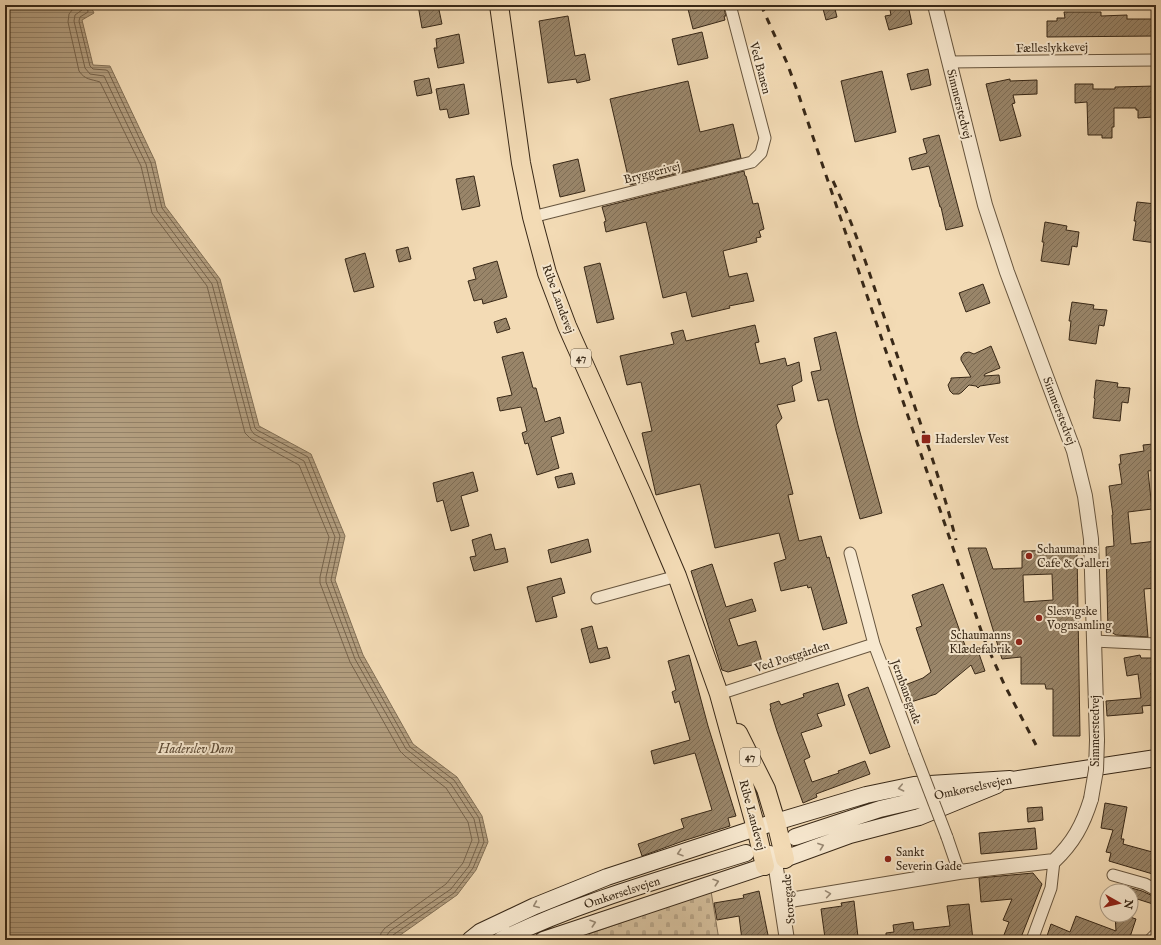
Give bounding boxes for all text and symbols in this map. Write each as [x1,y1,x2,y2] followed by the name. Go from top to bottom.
[746,39,774,96] street label: Ved Banen
[1016,40,1088,56] street label: Fælleslykkevej
[943,67,975,141] street label: Simmerstedvej
[622,159,682,187] street label: Bryggerivej
[539,262,577,336] street label: Ribe Landevej
[571,349,591,367] road number: 47
[1039,375,1079,447] street label: Simmerstedvej
[935,432,1009,447] place label: Haderslev Vest
[920,433,932,445] marker: Haderslev Vest
[1037,542,1109,571] place label: Schaumanns Cafe & Galleri
[1024,551,1034,561] marker: Schaumanns Cafe & Galleri
[1046,604,1112,633] place label: Slesvigske Vognsamling
[1034,613,1044,623] marker: Slesvigske Vognsamling
[949,628,1012,657] place label: Schaumanns Klædefabrik
[1014,637,1024,647] marker: Schaumanns Klædefabrik
[752,638,832,676] street label: Ved Postgården
[886,656,925,727] street label: Jernbanegade
[1088,695,1103,767] street label: Simmerstedvej
[157,741,234,758] water label: Haderslev Dam
[740,748,760,766] road number: 47
[933,772,1014,804] street label: Omkørselsvejen
[735,778,769,852] street label: Ribe Landevej
[898,783,905,792] one-way arrow
[818,842,825,850] one-way arrow
[896,845,962,874] place label: Sankt Severin Gade
[676,848,683,857] one-way arrow
[883,854,893,864] marker: Sankt Severin Gade
[582,873,663,912] street label: Omkørselsvejen
[779,873,799,925] street label: Storegade
[713,878,720,887] one-way arrow
[1099,883,1139,923] north arrow
[825,890,831,898] one-way arrow
[1120,898,1136,910] text: N
[533,900,541,908] one-way arrow
[589,919,596,928] one-way arrow

